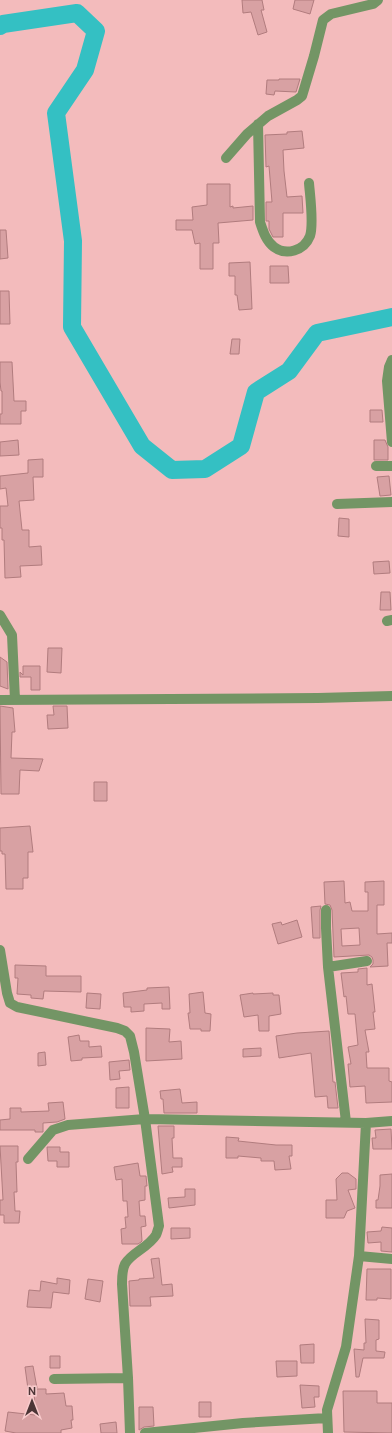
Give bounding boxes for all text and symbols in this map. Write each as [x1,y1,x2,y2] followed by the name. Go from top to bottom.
[12,1381,52,1421] north arrow
[28,1384,36,1398] text: N

